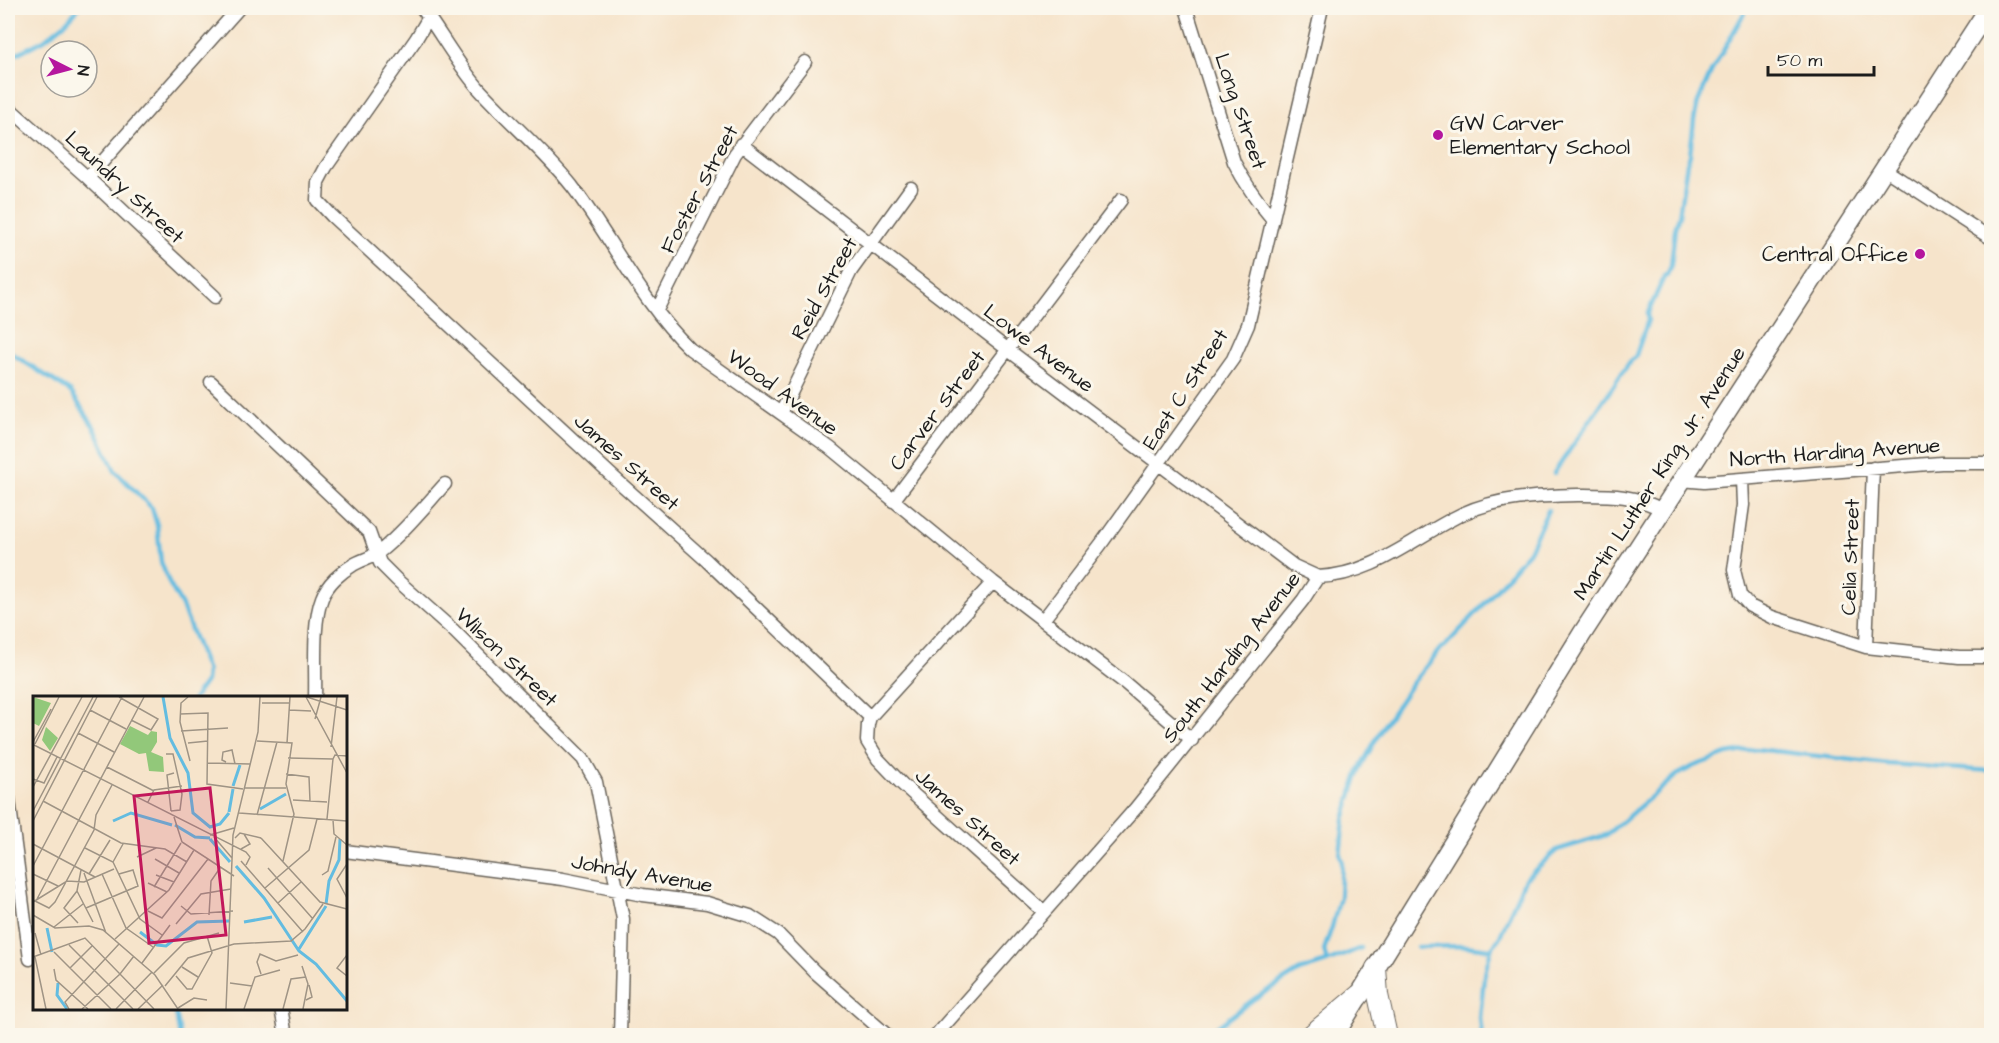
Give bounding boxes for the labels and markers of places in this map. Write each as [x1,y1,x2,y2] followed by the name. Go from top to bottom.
[1450,109,1630,164] place label: GW Carver Elementary School
[1431,128,1445,142] marker: GW Carver Elementary School
[1762,240,1908,269] place label: Central Office
[1913,247,1927,261] marker: Central Office

